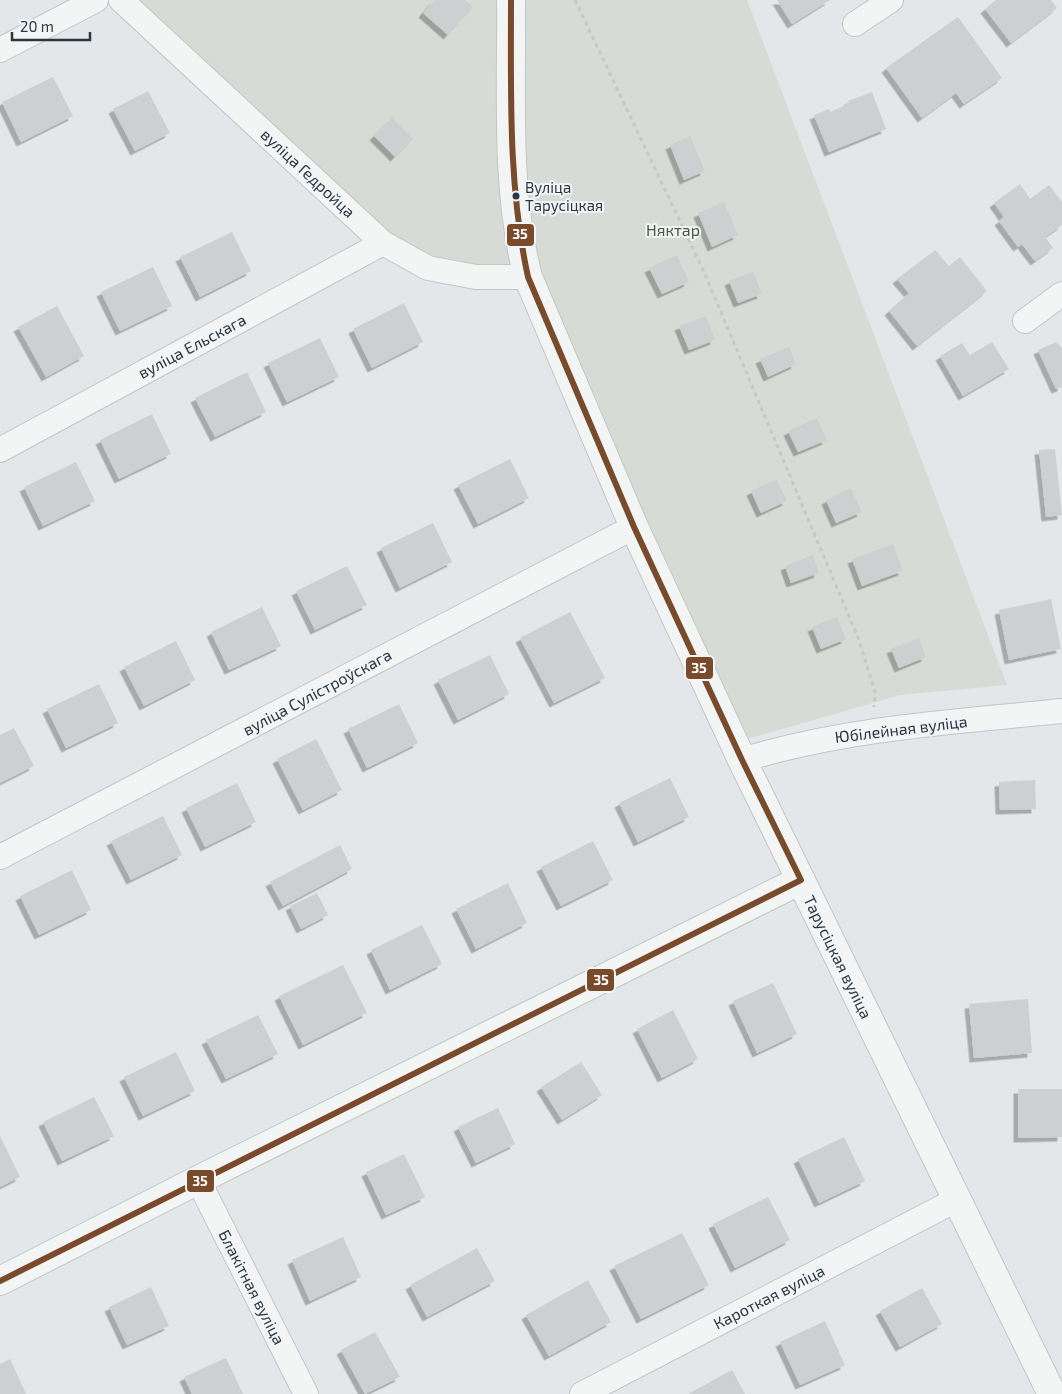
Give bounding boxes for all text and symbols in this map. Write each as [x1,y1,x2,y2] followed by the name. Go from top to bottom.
[12,10,90,42] scale bar
[20,17,54,35] text: 20 m
[257,124,359,222] street label: вуліца Гедройца
[525,178,603,215] place label: Вуліца Тарусіцкая
[511,191,521,201] marker: Вуліца Тарусіцкая
[646,220,700,239] park label: Няктар
[506,223,535,247] line badge: 35
[512,225,528,242] text: 35
[135,309,249,383] street label: вуліца Ельскага
[239,644,395,740] street label: вуліца Сулістроўскага
[685,656,714,680] line badge: 35
[691,659,707,676] text: 35
[834,711,968,747] street label: Юбілейная вуліца
[799,892,877,1022] street label: Тарусіцкая вуліца
[586,968,615,992] line badge: 35
[593,971,609,988] text: 35
[186,1169,215,1193] line badge: 35
[192,1172,208,1189] text: 35
[214,1226,290,1348] street label: Блакітная вуліца
[710,1260,828,1334] street label: Кароткая вуліца

